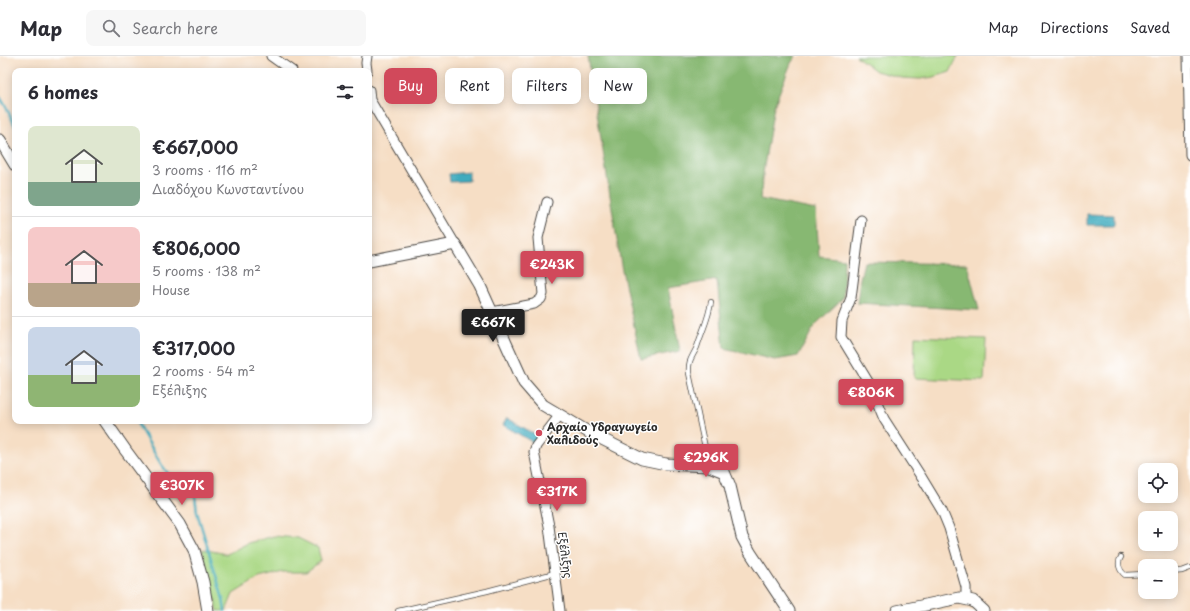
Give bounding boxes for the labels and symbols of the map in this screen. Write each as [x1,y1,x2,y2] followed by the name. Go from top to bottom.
[524,251,580,285] pin: €243K
[465,309,521,343] pin: €667K
[843,379,899,413] pin: €806K
[547,418,658,448] place label: Αρχαίο Υδραγωγείο Χαλιδούς
[534,428,544,438] marker: Αρχαίο Υδραγωγείο Χαλιδούς
[678,444,734,478] pin: €296K
[154,472,210,506] pin: €307K
[529,478,585,512] pin: €317K
[554,531,577,580] street label: Εξέλιξης

